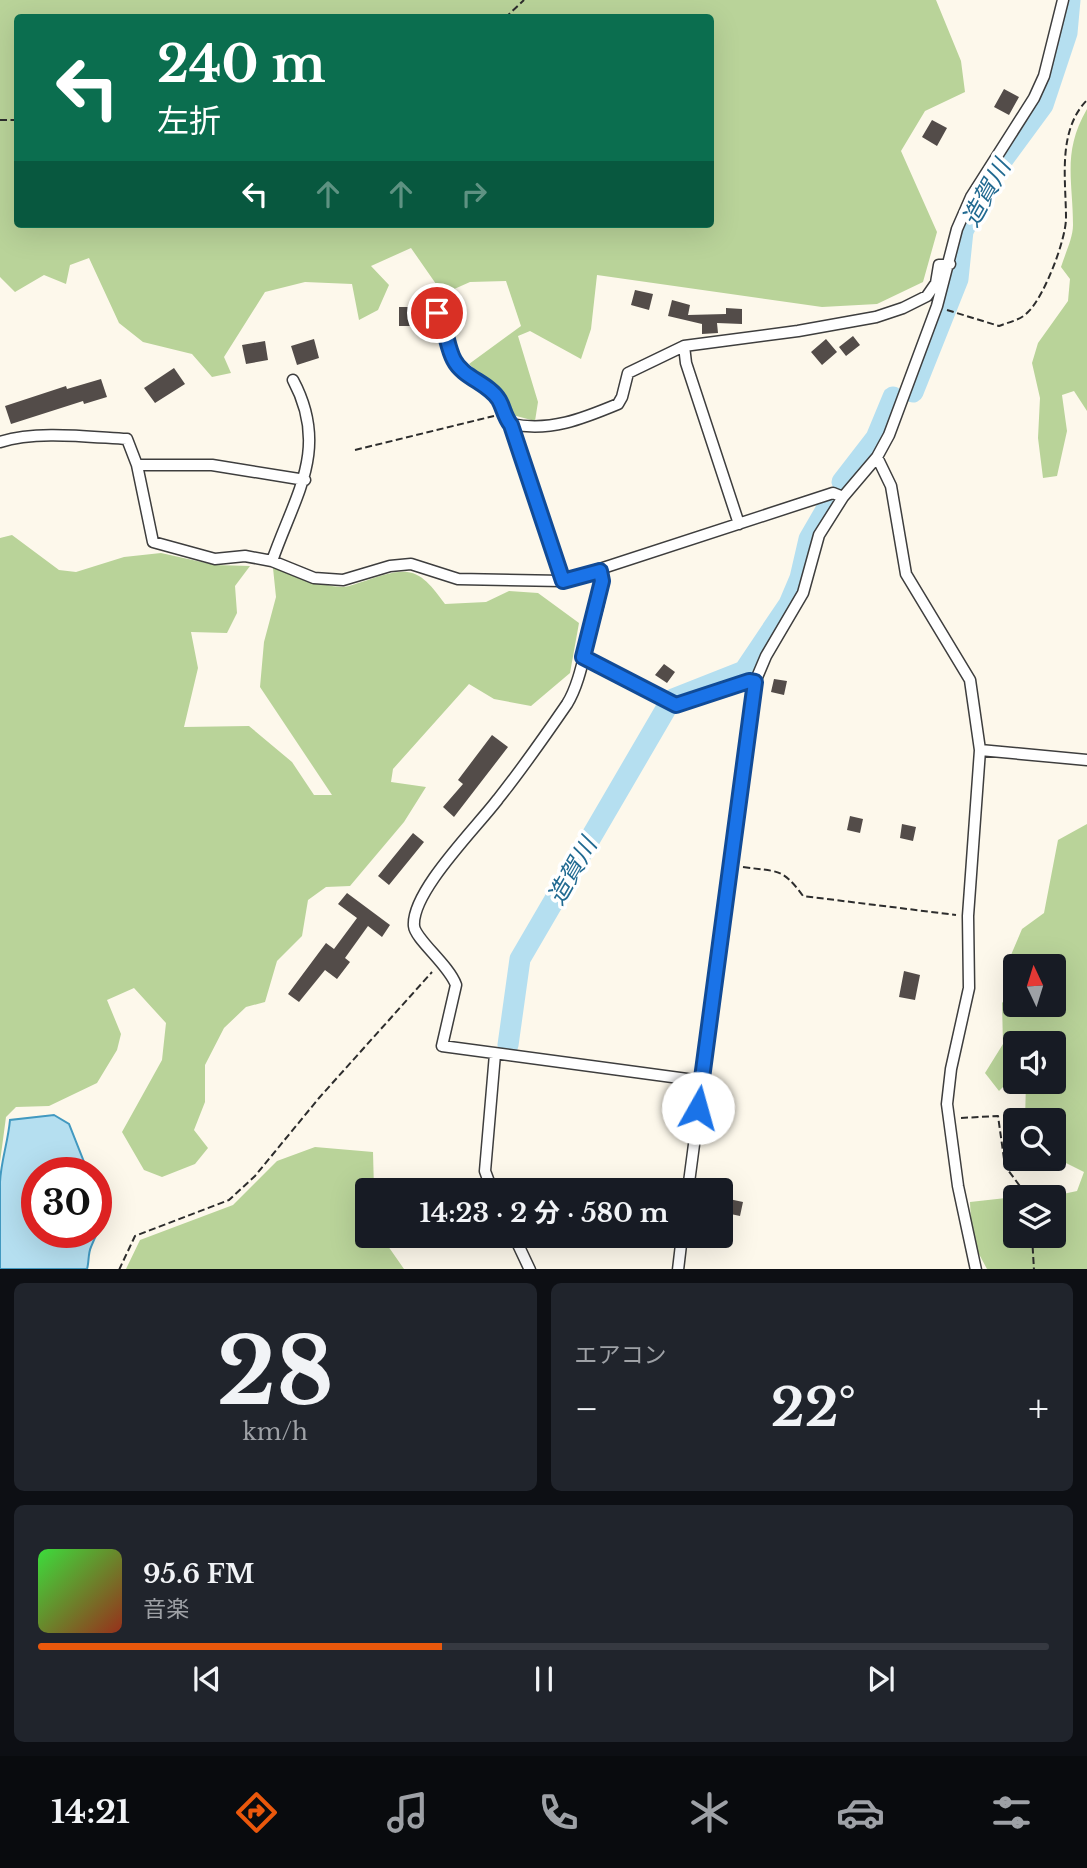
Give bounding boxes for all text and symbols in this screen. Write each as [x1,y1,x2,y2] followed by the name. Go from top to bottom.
[157,34,326,95] text: 240 m
[42,42,133,133] icon: left
[157,101,221,141] text: 左折
[956,152,1018,232] water label: 造賀川
[236,175,274,213] icon: left
[309,175,347,213] icon: ahead
[382,175,420,213] icon: ahead
[455,175,493,213] icon: right
[407,283,467,343] pin
[418,294,456,332] icon: arrive
[541,830,604,909] water label: 造賀川
[1003,954,1066,1017] north arrow
[1003,954,1066,1248] map controls
[1003,1031,1066,1094] button: sound
[661,1071,735,1145] position arrow
[1003,1108,1066,1171] button: search
[21,1157,112,1248] speed limit sign: 30
[1003,1185,1066,1248] button: layers
[420,1197,668,1229] text: 14:23 · 2 分 · 580 m
[217,1316,334,1429] text: 28
[575,1341,667,1369] text: エアコン
[771,1376,856,1440] text: 22°
[575,1385,599,1432] text: −
[1028,1385,1049,1432] text: +
[243,1418,308,1446] text: km/h
[143,1558,255,1590] text: 95.6 FM
[143,1595,189,1623] text: 音楽
[188,1660,226,1698] icon: previous
[525,1660,563,1698] icon: pause
[862,1660,900,1698] icon: next
[232,1788,281,1837] icon: directions
[383,1788,432,1837] icon: music
[534,1788,583,1837] icon: phone
[685,1788,734,1837] icon: climate
[836,1788,885,1837] icon: car
[987,1788,1036,1837] icon: filters
[51,1792,130,1832] text: 14:21

